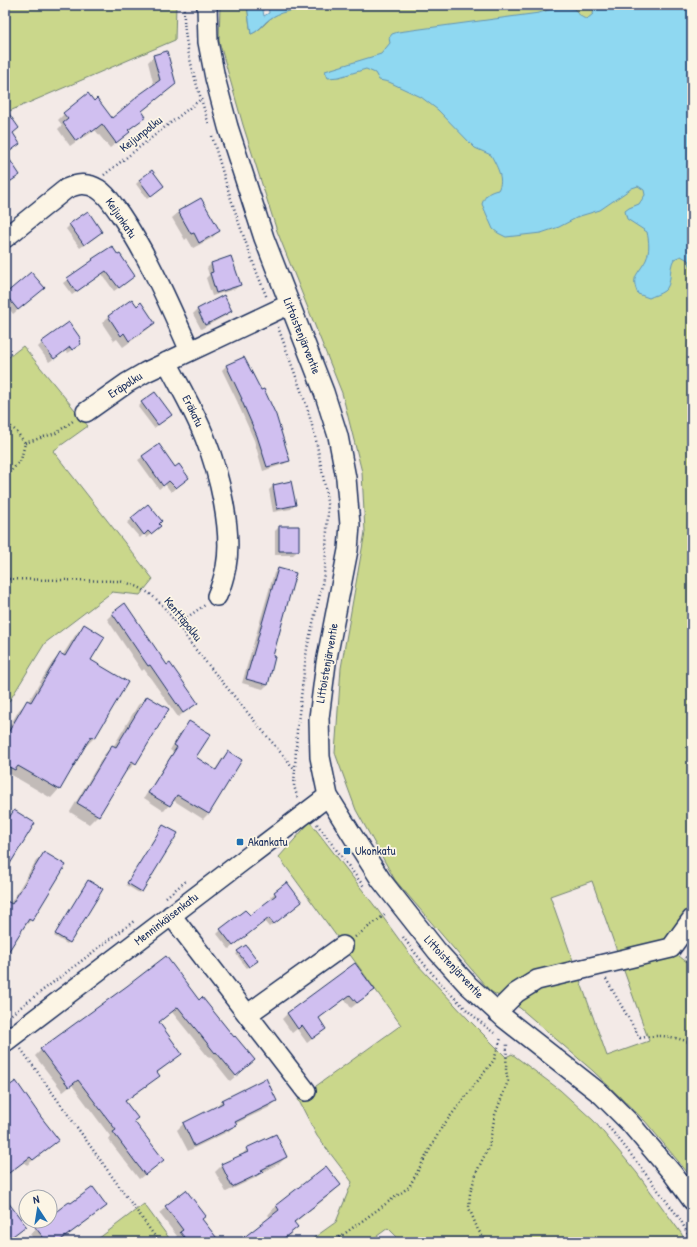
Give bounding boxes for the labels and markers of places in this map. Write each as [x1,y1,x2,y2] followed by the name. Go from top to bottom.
[248,833,288,850] place label: Akankatu
[235,837,245,847] marker: Akankatu
[355,842,396,859] place label: Ukonkatu
[342,846,352,856] marker: Ukonkatu

